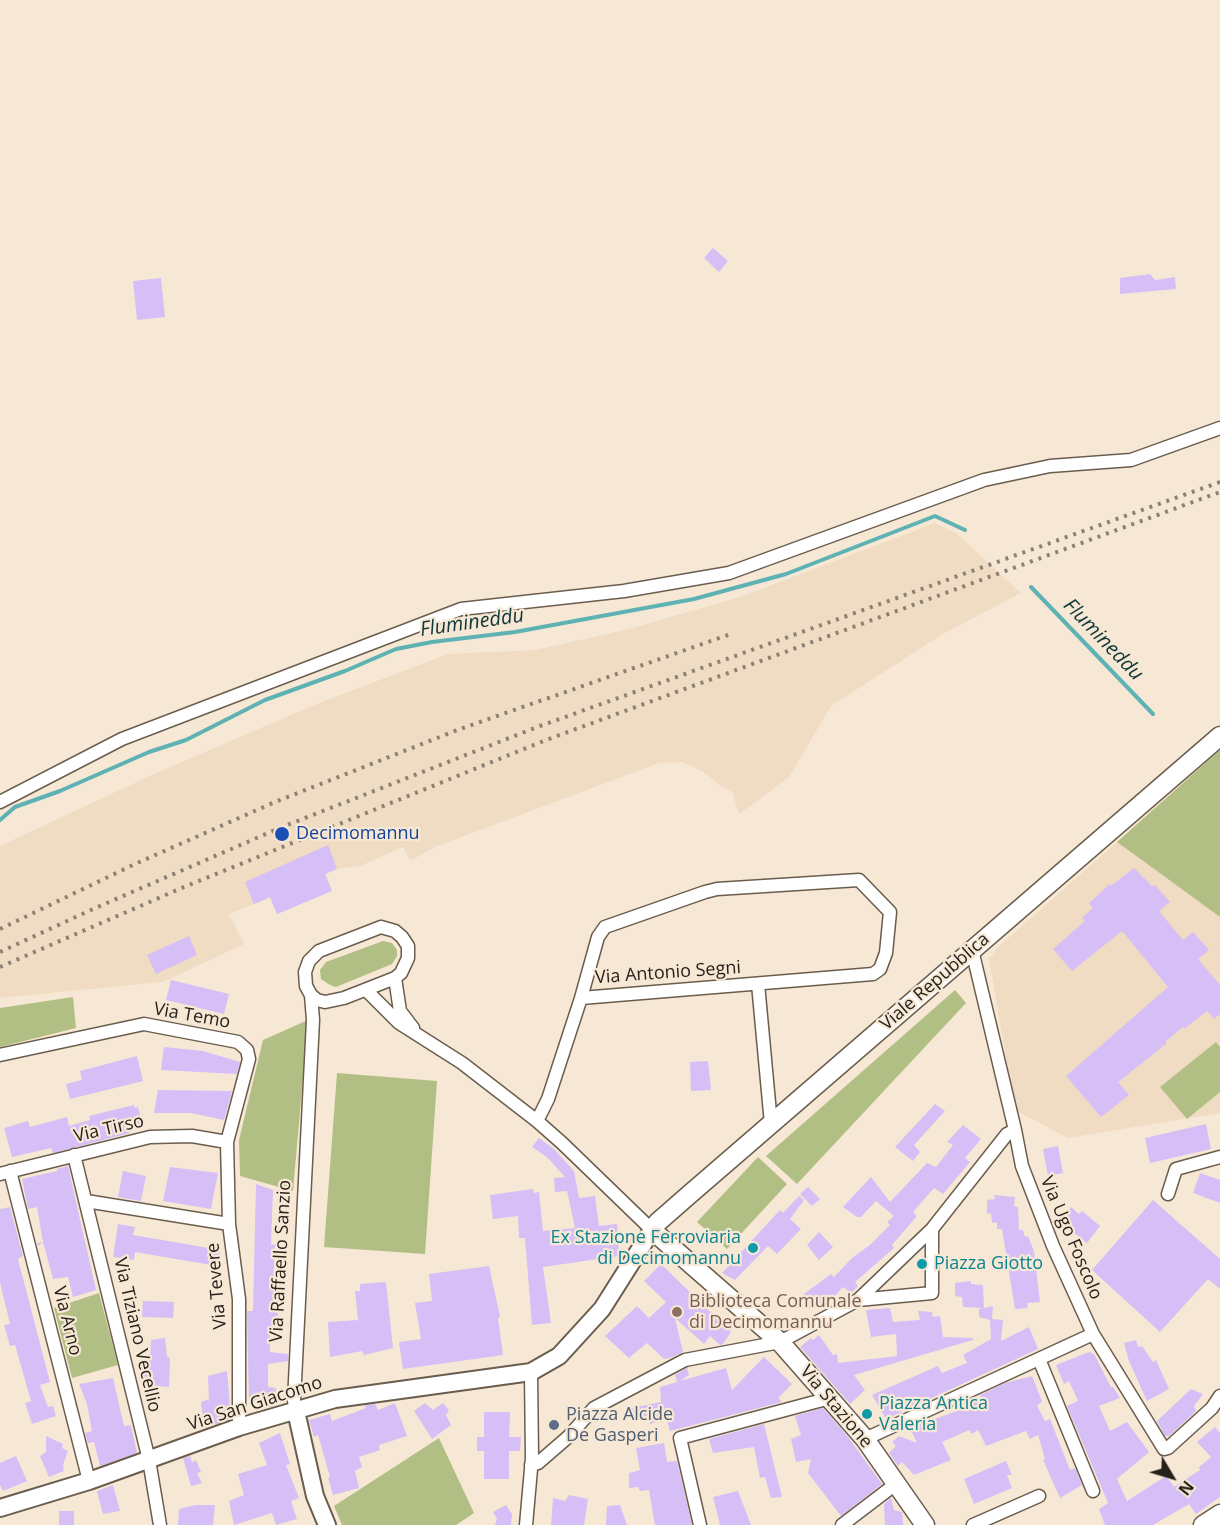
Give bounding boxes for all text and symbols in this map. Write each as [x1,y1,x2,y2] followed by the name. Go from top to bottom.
[1058,594,1148,686] water label: Flumineddu
[418,604,526,642] water label: Flumineddu
[296,823,420,845] place label: Decimomannu
[273,825,291,843] marker: Decimomannu
[876,929,994,1035] street label: Viale Repubblica
[594,957,742,989] street label: Via Antonio Segni
[152,999,232,1033] street label: Via Temo
[72,1110,146,1148] street label: Via Tirso
[1035,1173,1107,1303] street label: Via Ugo Foscolo
[266,1179,296,1343] street label: Via Raffaello Sanzio
[551,1227,741,1270] place label: Ex Stazione Ferroviaria di Decimomannu
[746,1241,760,1255] marker: Ex Stazione Ferroviaria di Decimomannu
[202,1242,232,1330] street label: Via Tevere
[934,1253,1043,1275] place label: Piazza Giotto
[109,1256,165,1414] street label: Via Tiziano Vecellio
[915,1257,929,1271] marker: Piazza Giotto
[48,1284,86,1358] street label: Via Arno
[689,1291,861,1334] place label: Biblioteca Comunale di Decimomannu
[670,1305,684,1319] marker: Biblioteca Comunale di Decimomannu
[795,1361,877,1453] street label: Via Stazione
[185,1372,325,1436] street label: Via San Giacomo
[879,1393,988,1436] place label: Piazza Antica Valeria
[566,1404,673,1446] place label: Piazza Alcide De Gasperi
[860,1407,874,1421] marker: Piazza Antica Valeria
[547,1418,561,1432] marker: Piazza Alcide De Gasperi
[1142,1447,1202,1507] north arrow
[1174,1476,1199,1500] text: N

